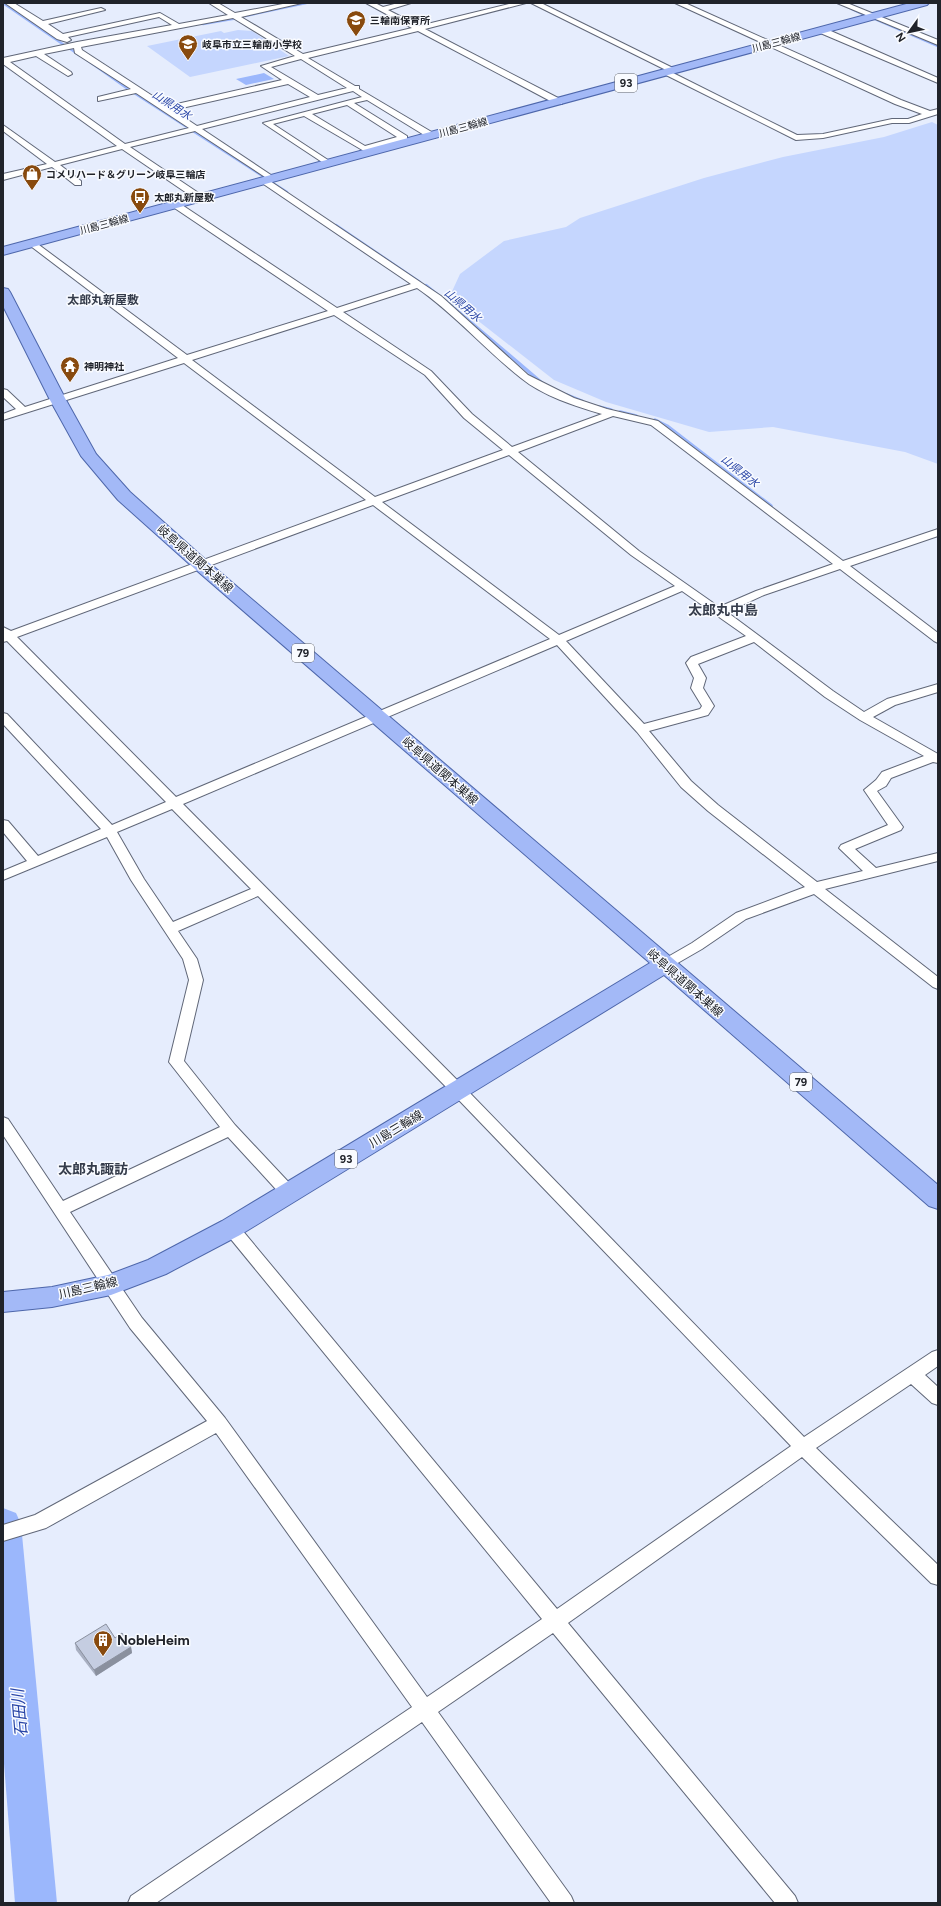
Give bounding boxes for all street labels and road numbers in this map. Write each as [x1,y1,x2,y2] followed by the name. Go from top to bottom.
[750,30,802,55] street label: 川島三輪線
[615,74,637,92] road number: 93
[437,115,489,140] street label: 川島三輪線
[78,212,130,237] street label: 川島三輪線
[154,522,236,596] street label: 岐阜県道関本巣線
[292,644,314,662] road number: 79
[399,734,481,808] street label: 岐阜県道関本巣線
[644,946,726,1020] street label: 岐阜県道関本巣線
[790,1073,812,1091] road number: 79
[367,1108,425,1150] street label: 川島三輪線
[335,1150,357,1168] road number: 93
[57,1274,119,1302] street label: 川島三輪線

